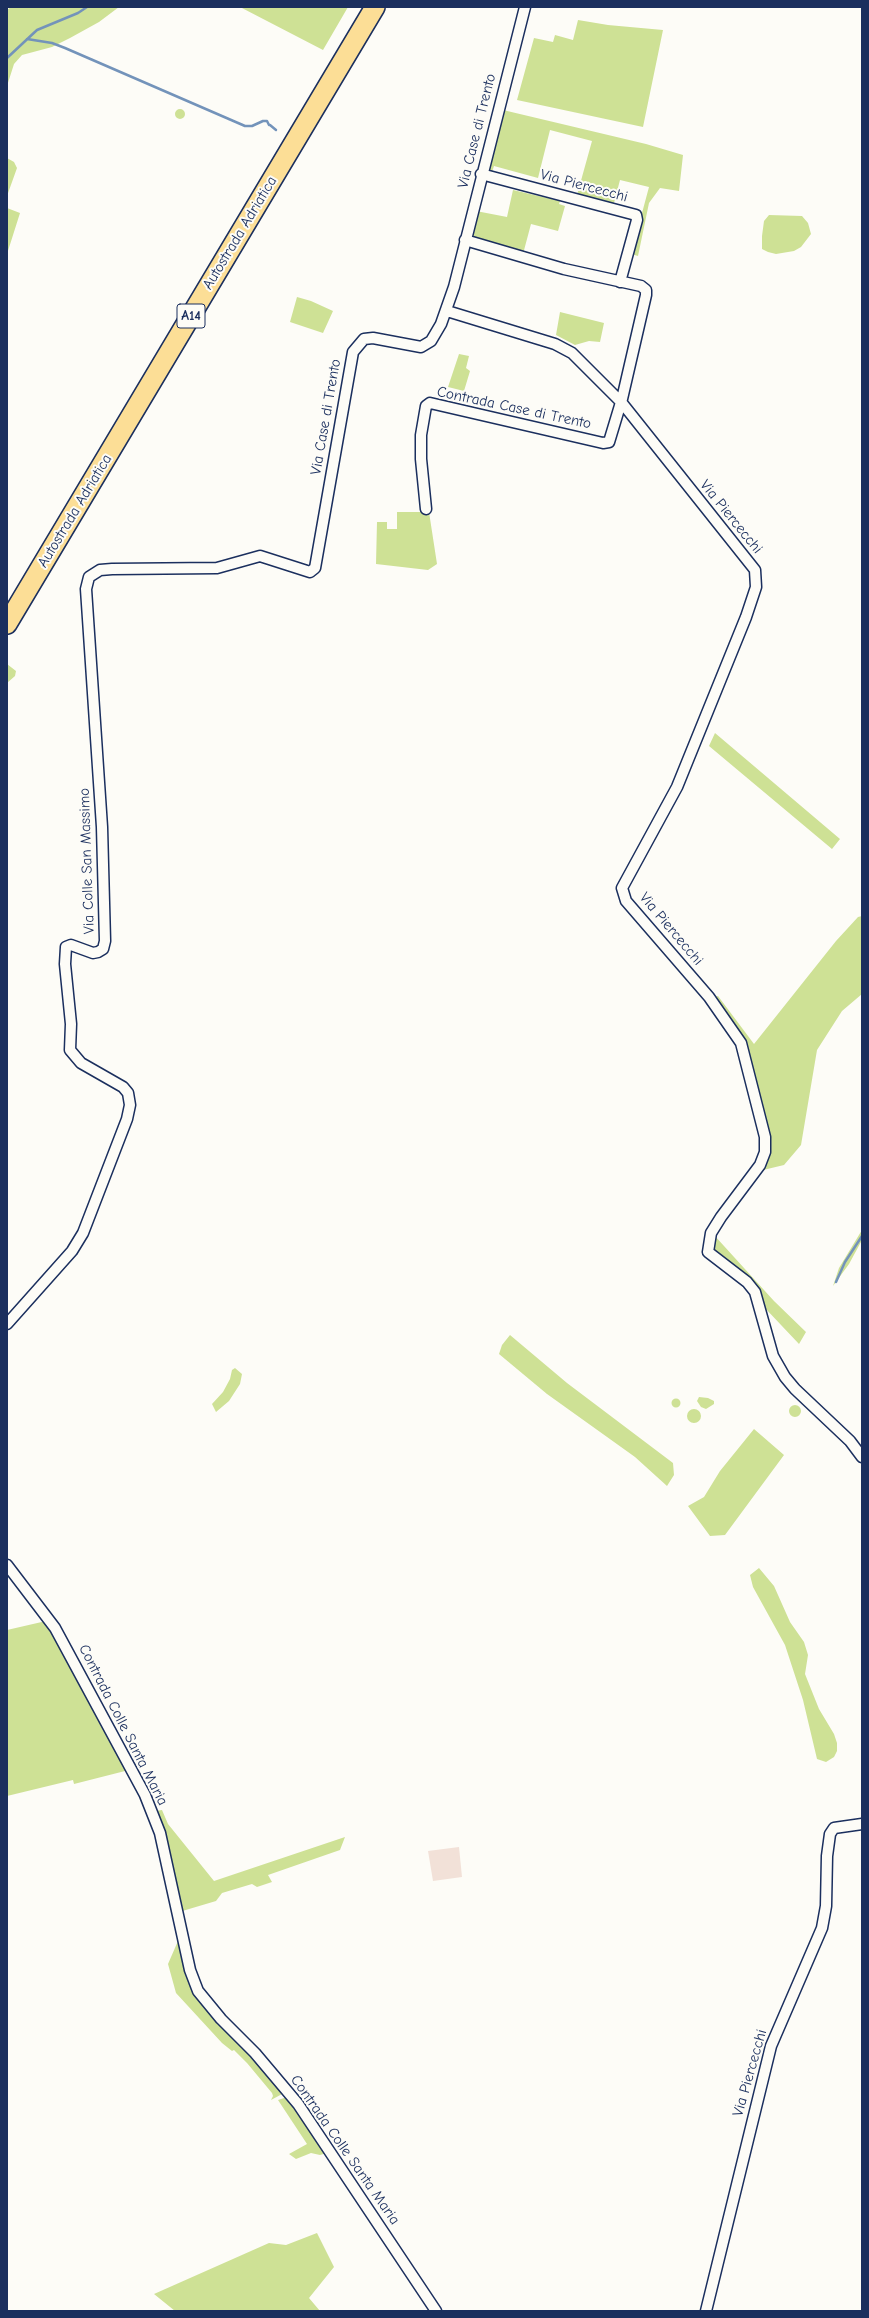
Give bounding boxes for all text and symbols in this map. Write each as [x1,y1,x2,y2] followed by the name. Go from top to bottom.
[454,72,500,190] street label: Via Case di Trento
[538,166,630,206] street label: Via Piercecchi
[199,173,281,293] street label: Autostrada Adriatica
[177,304,205,328] road number: A14
[307,358,345,476] street label: Via Case di Trento
[435,383,593,433] street label: Contrada Case di Trento
[34,451,116,571] street label: Autostrada Adriatica
[696,476,766,558] street label: Via Piercecchi
[75,788,99,934] street label: Via Colle San Massimo
[635,889,707,969] street label: Via Piercecchi
[74,1641,172,1809] street label: Contrada Colle Santa Maria
[729,2027,771,2119] street label: Via Piercecchi
[286,2072,404,2228] street label: Contrada Colle Santa Maria

